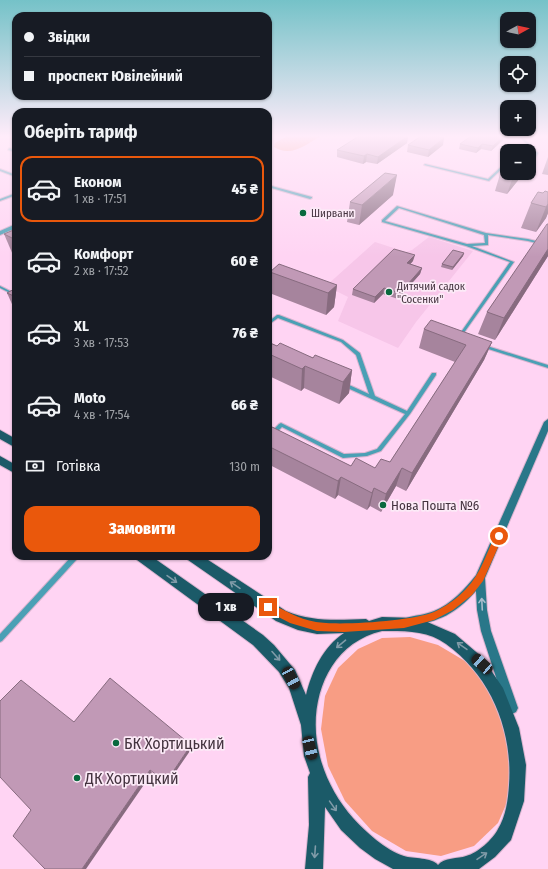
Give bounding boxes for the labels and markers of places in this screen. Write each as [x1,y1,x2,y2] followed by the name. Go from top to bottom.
[311,207,354,220] place label: Ширвани
[298,208,308,218] marker: Ширвани
[396,280,466,306] place label: Дитячий садок "Сосенки"
[384,287,394,297] marker: Дитячий садок "Сосенки"
[391,498,479,513] place label: Нова Пошта №6
[378,500,388,510] marker: Нова Пошта №6
[124,734,225,753] place label: БК Хортицький
[111,738,121,748] marker: БК Хортицький
[84,769,179,788] place label: ДК Хортицкий
[72,773,82,783] marker: ДК Хортицкий

